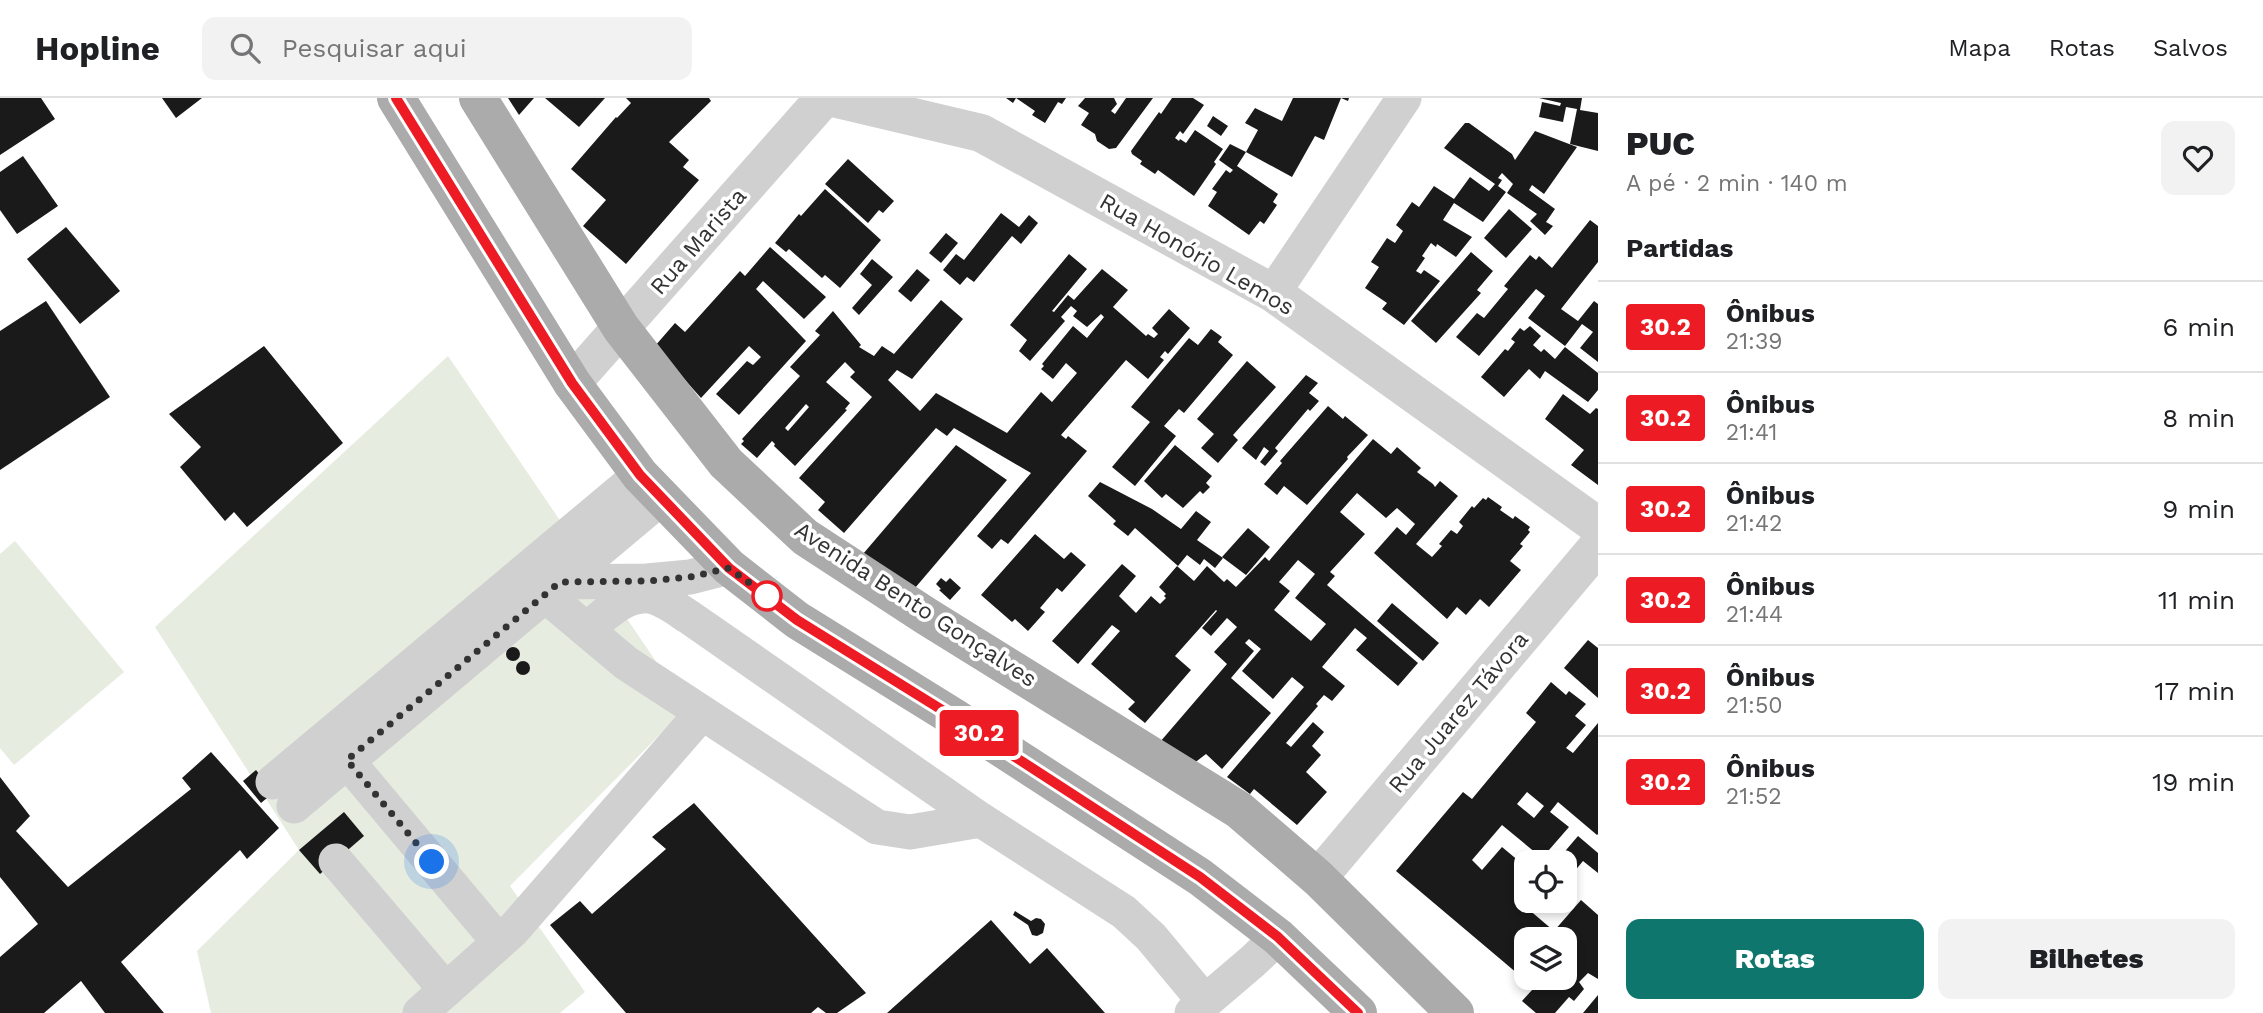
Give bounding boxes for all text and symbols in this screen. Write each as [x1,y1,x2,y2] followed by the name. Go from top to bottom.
[202,17,692,80] search box
[35,29,160,68] text: Hopline
[226,29,264,67] icon: search
[282,33,467,63] text: Pesquisar aqui
[1948,34,2011,62] text: Mapa
[2049,34,2115,62] text: Rotas
[2153,34,2228,62] text: Salvos
[2161,121,2235,195] button: heart
[1626,124,1695,163] text: PUC
[1626,170,1848,197] text: A pé · 2 min · 140 m
[645,183,752,300] street label: Rua Marista
[1095,188,1299,321] street label: Rua Honório Lemos
[1626,233,1733,263] text: Partidas
[1726,298,1815,328] text: Ônibus
[2163,312,2235,342] text: 6 min
[1640,313,1691,341] text: 30.2
[1726,328,1783,355] text: 21:39
[1726,389,1815,419] text: Ônibus
[2162,403,2235,433] text: 8 min
[1640,404,1691,432] text: 30.2
[1726,419,1778,446] text: 21:41
[1726,480,1815,510] text: Ônibus
[2162,494,2235,524] text: 9 min
[1640,495,1691,523] text: 30.2
[1726,510,1782,537] text: 21:42
[790,516,1042,693] street label: Avenida Bento Gonçalves
[1726,571,1815,601] text: Ônibus
[752,581,782,611] unlabelled marker
[2158,585,2235,615] text: 11 min
[1640,586,1691,614] text: 30.2
[1726,601,1783,628] text: 21:44
[1383,626,1534,799] street label: Rua Juarez Távora
[1726,662,1815,692] text: Ônibus
[2154,676,2235,706] text: 17 min
[1640,677,1691,705] text: 30.2
[1726,692,1783,719] text: 21:50
[930,710,1028,756] line badge: 30.2
[954,719,1004,747] text: 30.2
[1726,753,1815,783] text: Ônibus
[2152,767,2235,797] text: 19 min
[1640,768,1691,796] text: 30.2
[1726,783,1782,810] text: 21:52
[414,844,449,879] your location
[1514,850,1577,990] map controls
[1514,850,1577,913] button: locate
[1626,919,1924,999] button: Rotas
[1938,919,2235,999] button: Bilhetes
[1514,927,1577,990] button: layers

